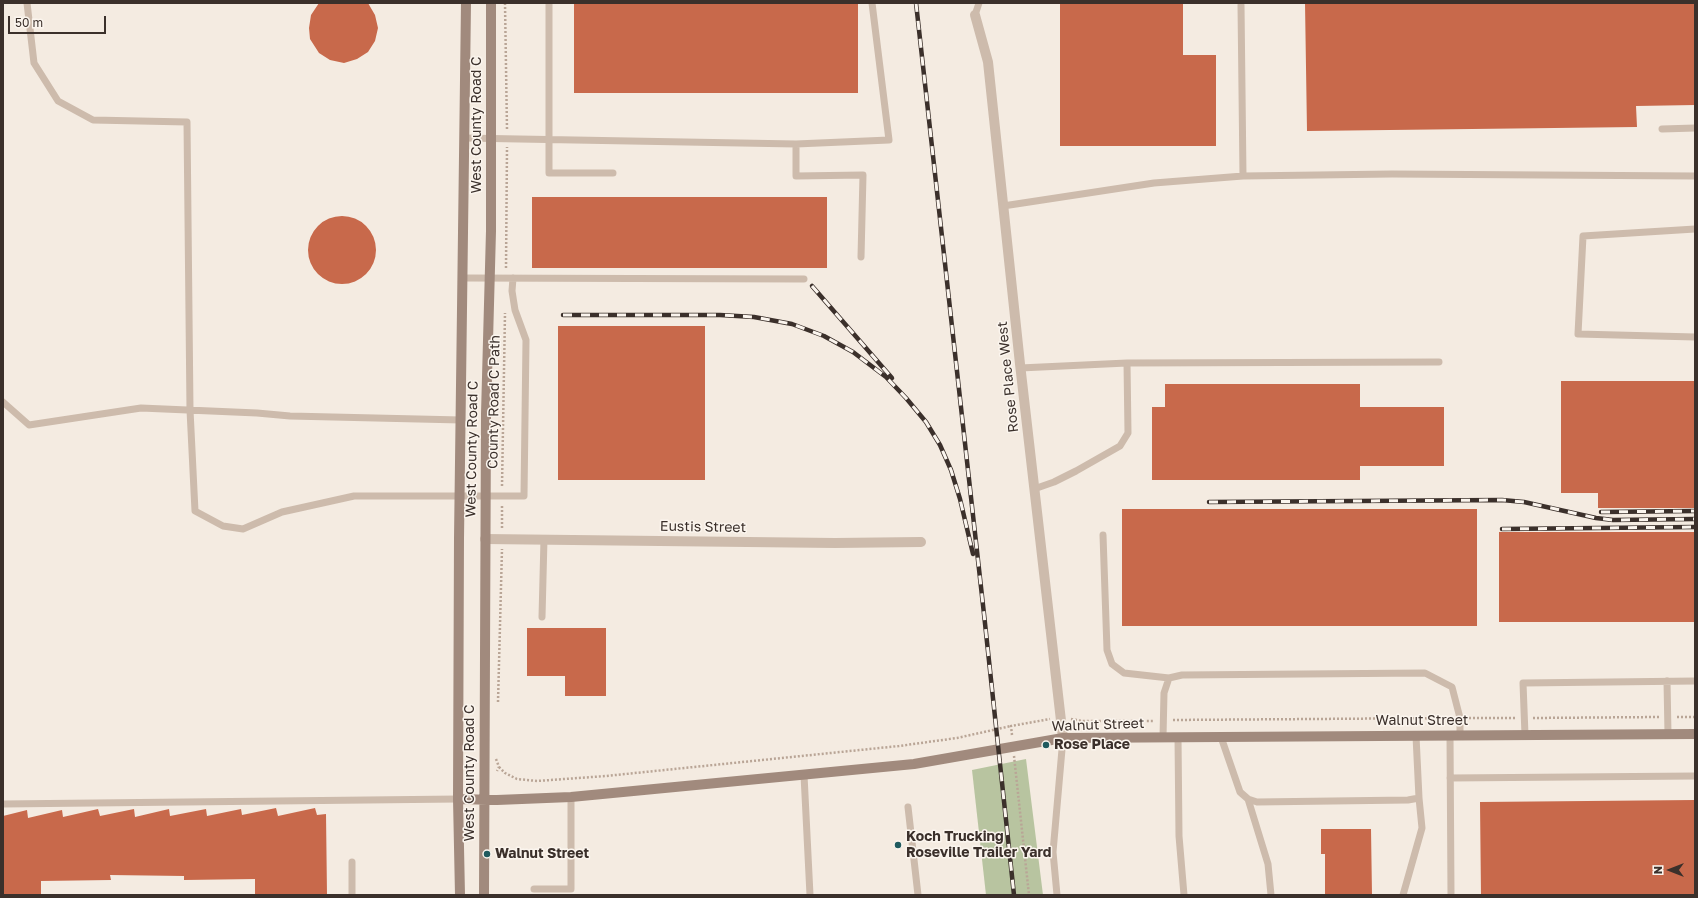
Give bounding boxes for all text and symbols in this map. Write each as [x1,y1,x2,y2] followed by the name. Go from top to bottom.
[10,8,108,34] scale bar
[15,15,43,30] text: 50 m
[469,57,485,193] street label: West County Road C
[994,321,1022,433] street label: Rose Place West
[484,335,504,469] street label: County Road C Path
[462,380,482,518] street label: West County Road C
[660,518,746,536] street label: Eustis Street
[462,705,478,841] street label: West County Road C
[1376,713,1468,729] street label: Walnut Street
[1051,715,1145,735] street label: Walnut Street
[1054,737,1130,753] place label: Rose Place
[1041,740,1051,750] marker: Rose Place
[906,829,1051,862] place label: Koch Trucking Roseville Trailer Yard
[893,840,903,850] marker: Koch Trucking Roseville Trailer Yard
[495,846,589,862] place label: Walnut Street
[482,849,492,859] marker: Walnut Street
[1650,850,1690,890] north arrow
[1651,866,1664,874] text: N

